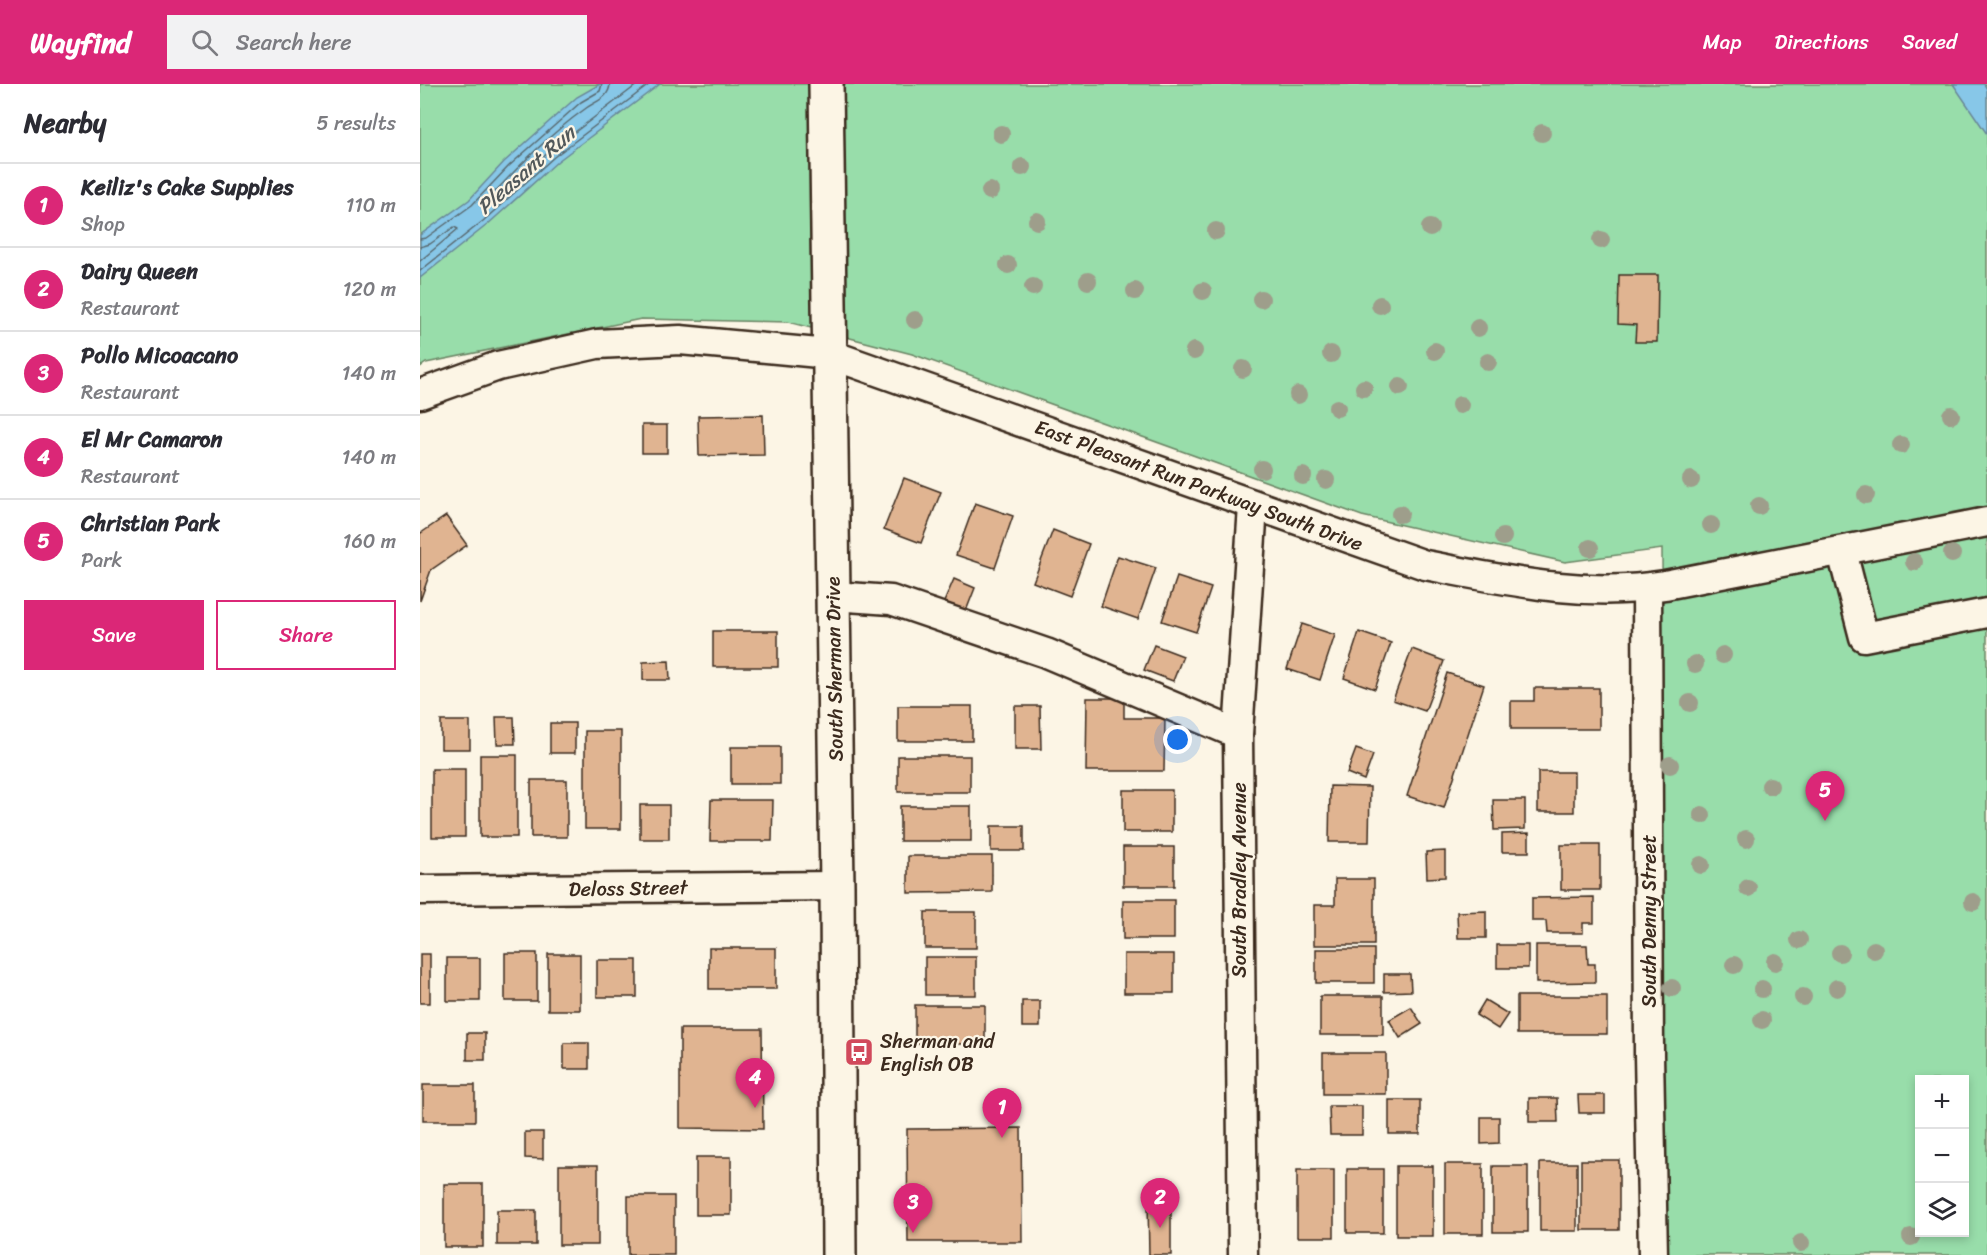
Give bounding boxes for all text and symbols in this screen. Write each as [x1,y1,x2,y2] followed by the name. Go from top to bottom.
[167,15,587,69] search box
[30,18,131,67] text: Wayfind
[236,23,352,62] text: Search here
[1703,23,1741,61] text: Map
[1774,23,1869,61] text: Directions
[1902,23,1957,61] text: Saved
[188,26,221,59] icon: search
[24,100,106,146] text: Nearby
[317,106,396,141] text: 5 results
[468,114,586,224] water label: Pleasant Run
[81,168,294,207] text: Keiliz's Cake Supplies
[39,188,48,223] text: 1
[346,188,396,223] text: 110 m
[81,207,125,242] text: Shop
[81,252,198,291] text: Dairy Queen
[38,272,49,307] text: 2
[343,272,396,307] text: 120 m
[81,291,180,326] text: Restaurant
[81,336,238,375] text: Pollo Micoacano
[38,356,49,391] text: 3
[342,356,396,391] text: 140 m
[81,375,180,410] text: Restaurant
[1030,410,1368,561] street label: East Pleasant Run Parkway South Drive
[81,420,222,459] text: El Mr Camaron
[37,440,50,475] text: 4
[342,440,396,475] text: 140 m
[81,459,180,494] text: Restaurant
[81,504,220,543] text: Christian Park
[37,524,50,559] text: 5
[343,524,396,559] text: 160 m
[81,543,122,578] text: Park
[815,576,854,762] street label: South Sherman Drive
[24,600,204,670] button: Save
[216,600,396,670] button: Share
[1163,725,1192,754] your location
[1806,772,1844,821] pin: 5
[1222,782,1257,978] street label: South Bradley Avenue
[1632,834,1667,1007] street label: South Denny Street
[568,870,689,907] street label: Deloss Street
[880,1024,996,1082] place label: Sherman and English OB
[843,1036,875,1068] bus stop icon: Sherman and English OB
[736,1058,774,1108] pin: 4
[1915,1075,1969,1237] map controls
[1915,1075,1969,1129] button: +
[982,1088,1022,1138] pin: 1
[1915,1129,1969,1183] button: −
[1140,1178,1180,1228] pin: 2
[1915,1183,1969,1237] button: layers
[894,1184,932,1233] pin: 3

